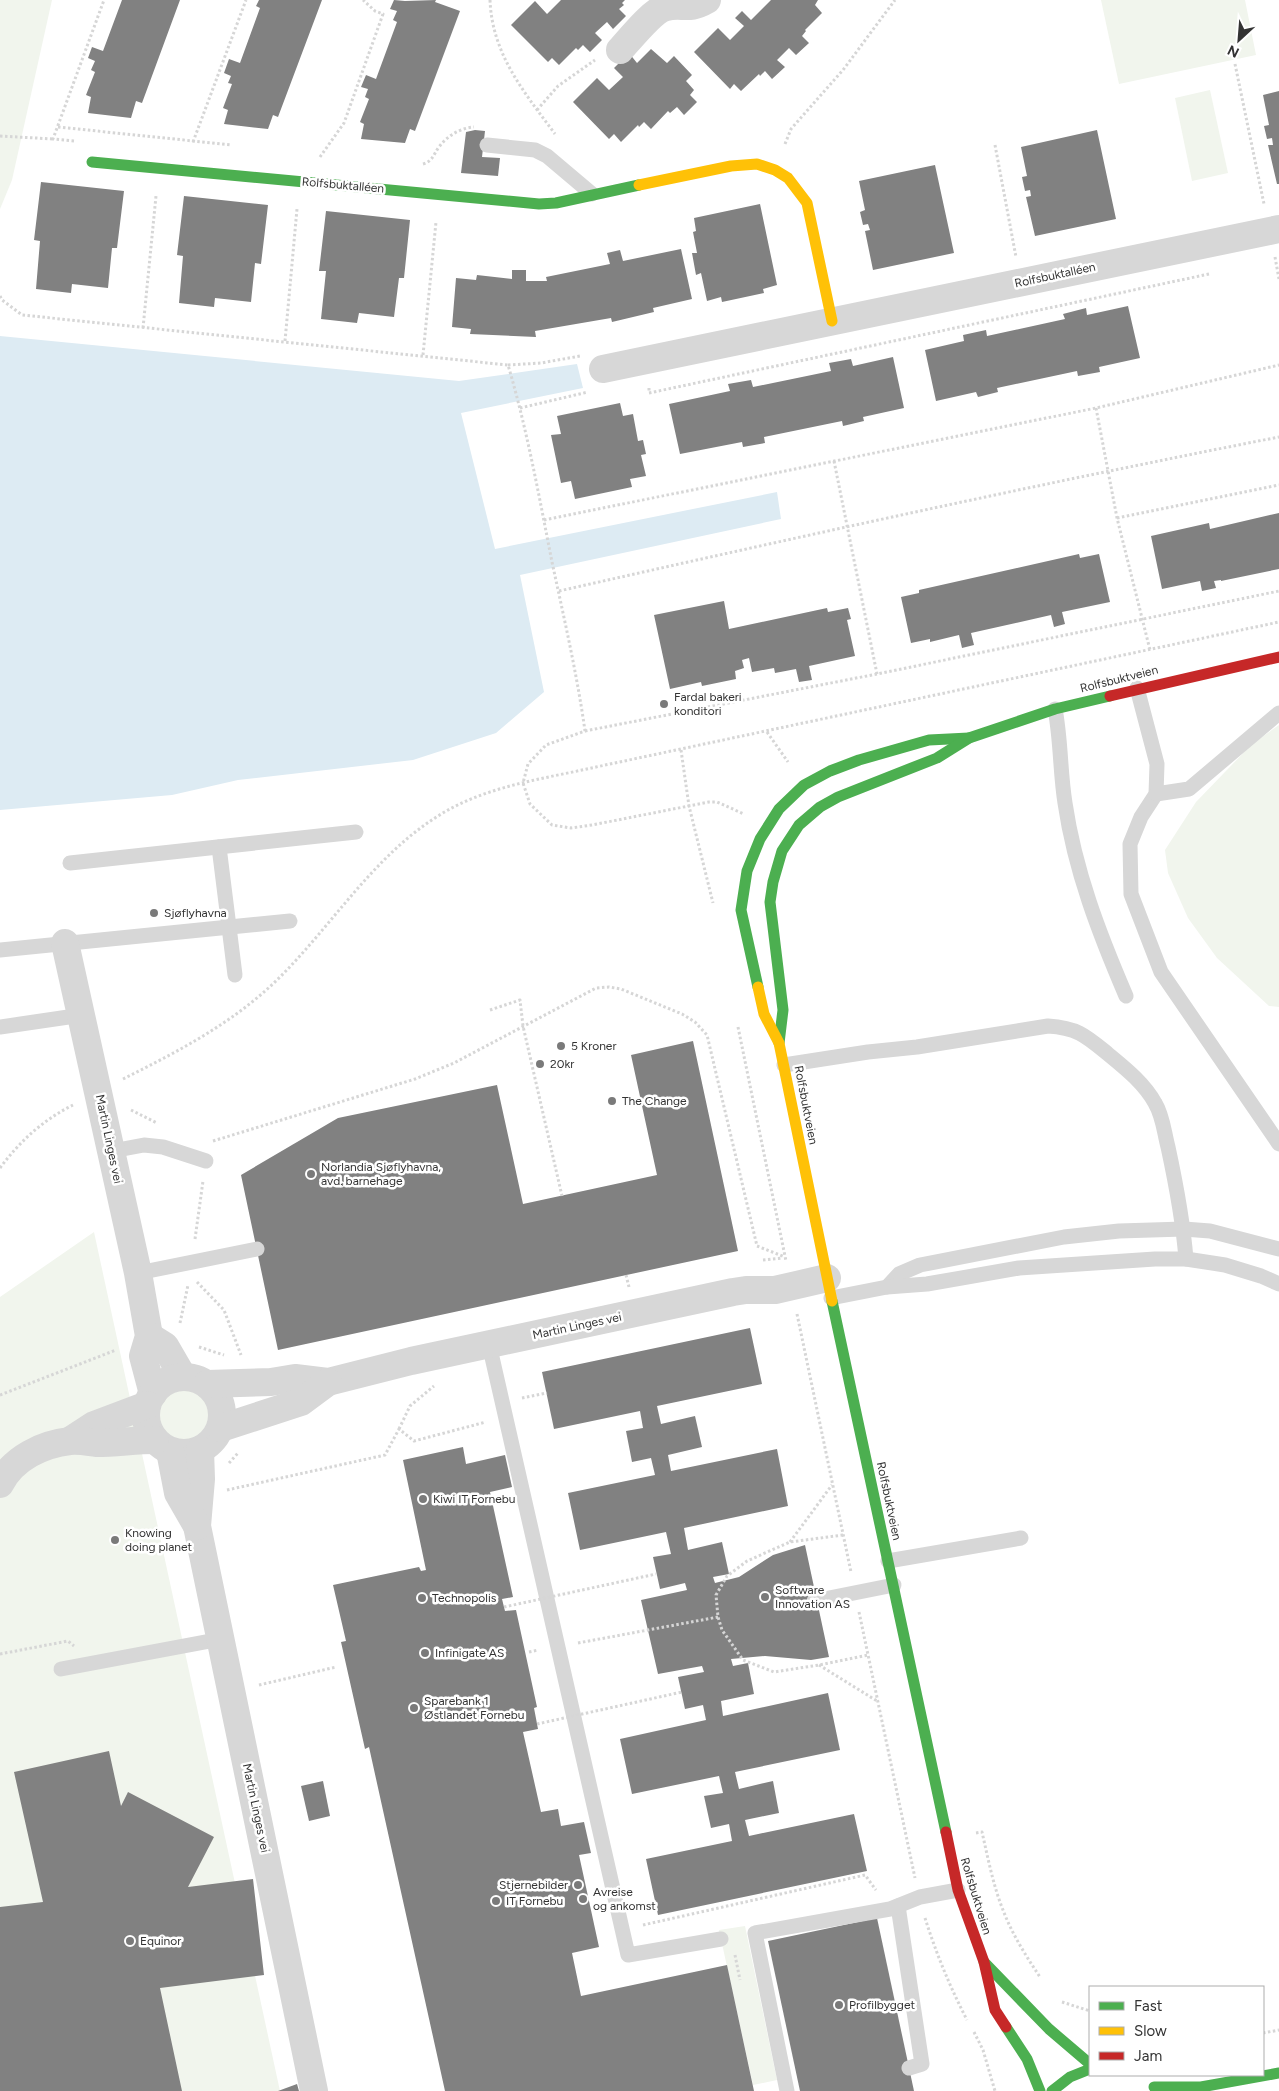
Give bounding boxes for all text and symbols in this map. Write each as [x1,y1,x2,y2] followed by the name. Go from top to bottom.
[1214,15,1264,65] north arrow
[1225,41,1242,61] text: N
[301,174,385,196] street label: Rolfsbuktalléen
[1013,260,1097,290] street label: Rolfsbuktalléen
[1079,662,1160,695] street label: Rolfsbuktveien
[674,690,742,718] place label: Fardal bakeri konditori
[658,698,670,710] marker: Fardal bakeri konditori
[164,906,227,920] place label: Sjøflyhavna
[148,907,160,919] marker: Sjøflyhavna
[571,1039,616,1053] place label: 5 Kroner
[555,1040,567,1052] marker: 5 Kroner
[550,1057,574,1071] place label: 20kr
[534,1058,546,1070] marker: 20kr
[792,1064,821,1146] street label: Rolfsbuktveien
[93,1093,125,1185] street label: Martin Linges vei
[622,1094,687,1108] place label: The Change
[606,1095,618,1107] marker: The Change
[321,1160,441,1188] place label: Norlandia Sjøflyhavna, avd. barnehage
[305,1168,317,1180] marker: Norlandia Sjøflyhavna, avd. barnehage
[531,1310,623,1342] street label: Martin Linges vei
[874,1460,904,1542] street label: Rolfsbuktveien
[433,1492,516,1506] place label: Kiwi IT Fornebu
[417,1493,429,1505] marker: Kiwi IT Fornebu
[125,1526,193,1554] place label: Knowing doing planet
[109,1534,121,1546] marker: Knowing doing planet
[775,1583,850,1611] place label: Software Innovation AS
[432,1591,497,1605] place label: Technopolis
[759,1591,771,1603] marker: Software Innovation AS
[416,1592,428,1604] marker: Technopolis
[435,1646,504,1660] place label: Infinigate AS
[419,1647,431,1659] marker: Infinigate AS
[424,1694,525,1722] place label: Sparebank 1 Østlandet Fornebu
[408,1702,420,1714] marker: Sparebank 1 Østlandet Fornebu
[240,1762,272,1854] street label: Martin Linges vei
[958,1856,994,1937] street label: Rolfsbuktveien
[499,1878,568,1892] place label: Stjernebilder
[572,1879,584,1891] marker: Stjernebilder
[593,1885,656,1913] place label: Avreise og ankomst
[577,1893,589,1905] marker: Avreise og ankomst
[506,1894,563,1908] place label: IT Fornebu
[490,1895,502,1907] marker: IT Fornebu
[140,1934,181,1948] place label: Equinor
[124,1935,136,1947] marker: Equinor
[1089,1986,1264,2076] legend
[1134,1997,1163,2015] text: Fast
[849,1998,915,2012] place label: Profilbygget
[833,1999,845,2011] marker: Profilbygget
[1134,2022,1167,2040] text: Slow
[1134,2047,1162,2065] text: Jam

